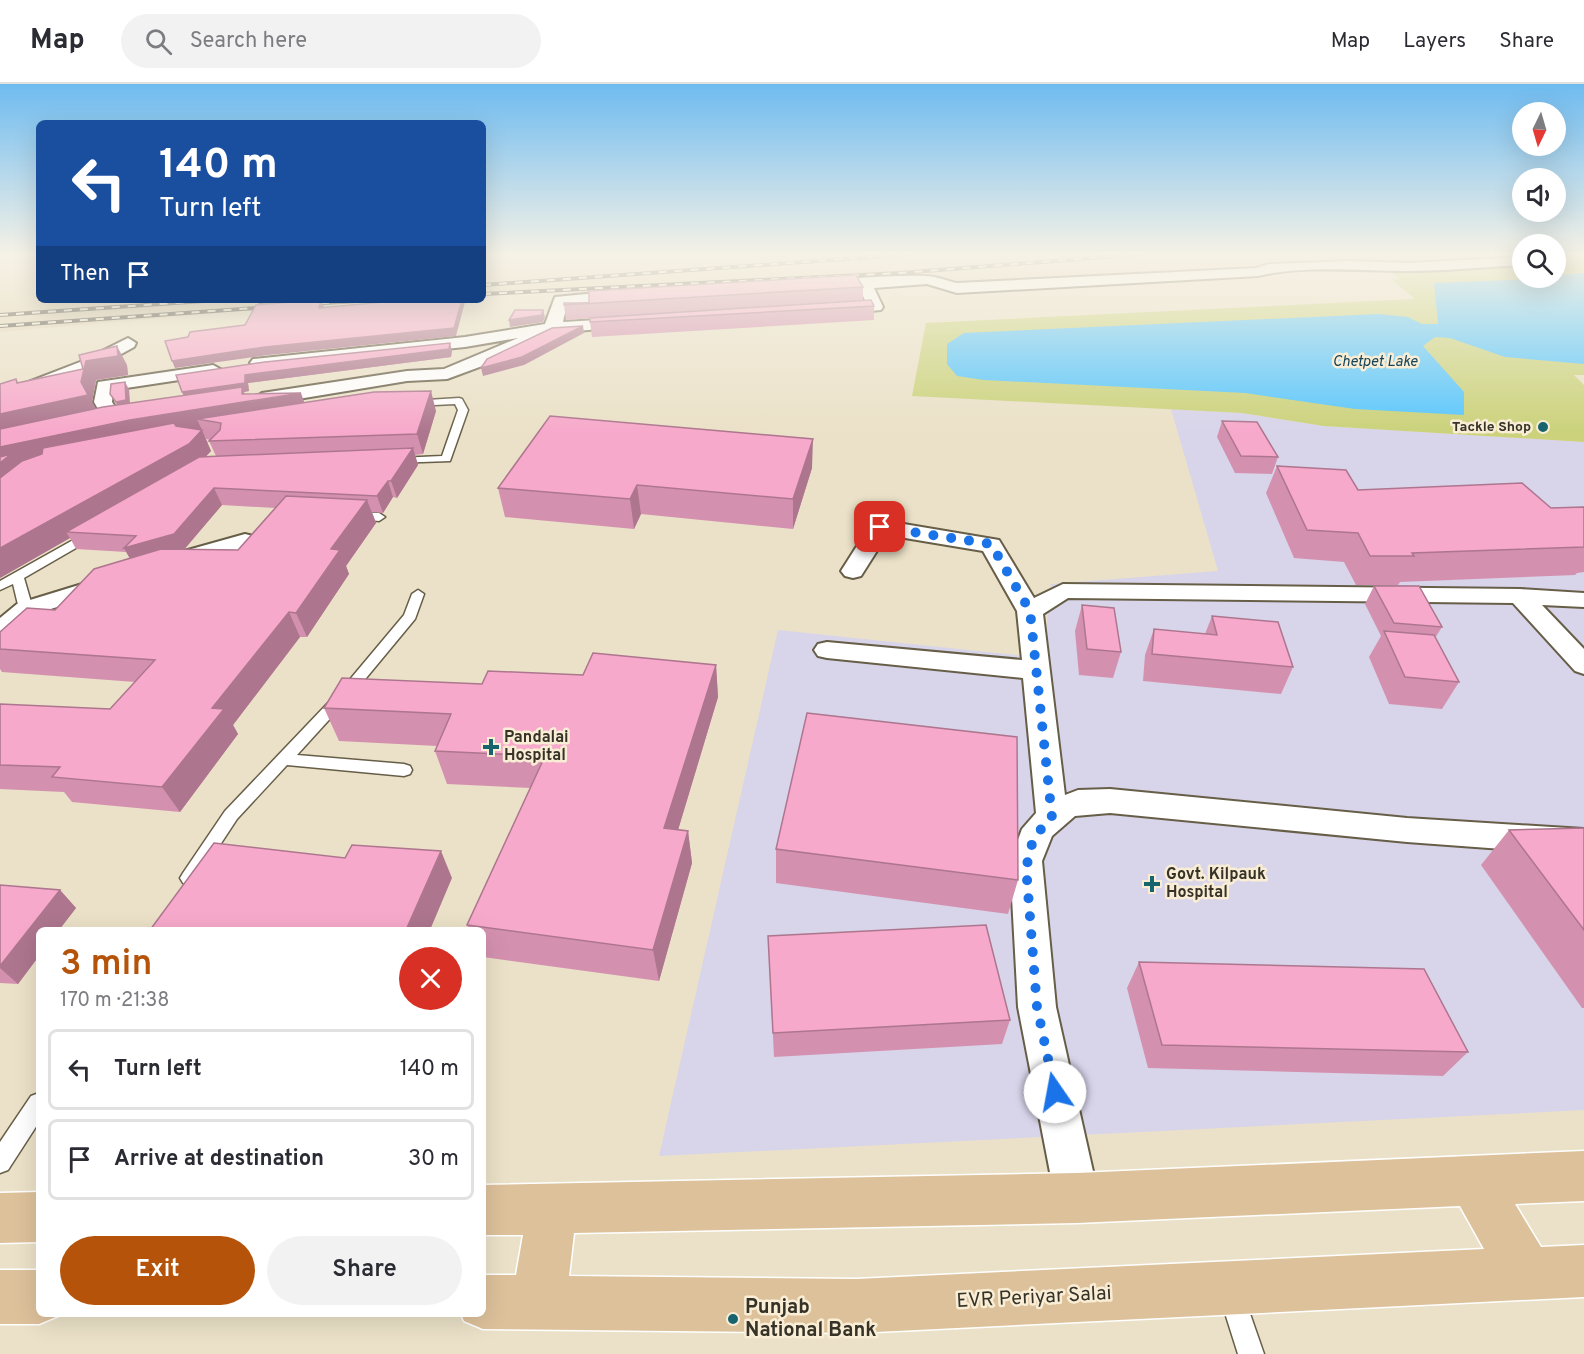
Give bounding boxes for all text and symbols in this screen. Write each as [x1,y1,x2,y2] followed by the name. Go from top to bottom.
[121,14,541,68] search box
[30,23,85,59] text: Map
[142,25,175,58] icon: search
[190,28,307,55] text: Search here
[1331,28,1370,55] text: Map
[1403,28,1466,55] text: Layers
[1499,28,1554,55] text: Share
[1512,102,1566,156] north arrow
[1512,102,1566,288] map controls
[159,140,278,193] text: 140 m
[60,144,138,222] icon: left
[1512,168,1566,222] button: sound
[159,192,261,226] text: Turn left
[1512,234,1566,288] button: search
[122,258,155,291] icon: arrive
[60,261,110,288] text: Then
[1333,353,1418,372] water label: Chetpet Lake
[1452,419,1531,436] place label: Tackle Shop
[1536,420,1550,434] marker: Tackle Shop
[854,501,905,552] pin
[863,510,896,543] icon: arrive
[504,728,569,766] place label: Pandalai Hospital
[482,738,500,756] marker: Pandalai Hospital
[1166,865,1266,903] place label: Govt. Kilpauk Hospital
[1143,875,1161,893] marker: Govt. Kilpauk Hospital
[60,942,152,988] text: 3 min
[399,947,462,1010] button: close
[60,988,170,1014] text: 170 m · 21:38
[63,1053,96,1086] icon: left
[114,1056,202,1083] text: Turn left
[400,1056,459,1083] text: 140 m
[1023,1060,1087,1124] position arrow
[63,1143,96,1176] icon: arrive
[114,1146,324,1173] text: Arrive at destination
[408,1146,459,1173] text: 30 m
[60,1236,255,1305] button: Exit
[267,1236,462,1305] button: Share
[956,1281,1112,1315] street label: EVR Periyar Salai
[745,1295,877,1344] place label: Punjab National Bank
[726,1312,740,1326] marker: Punjab National Bank

